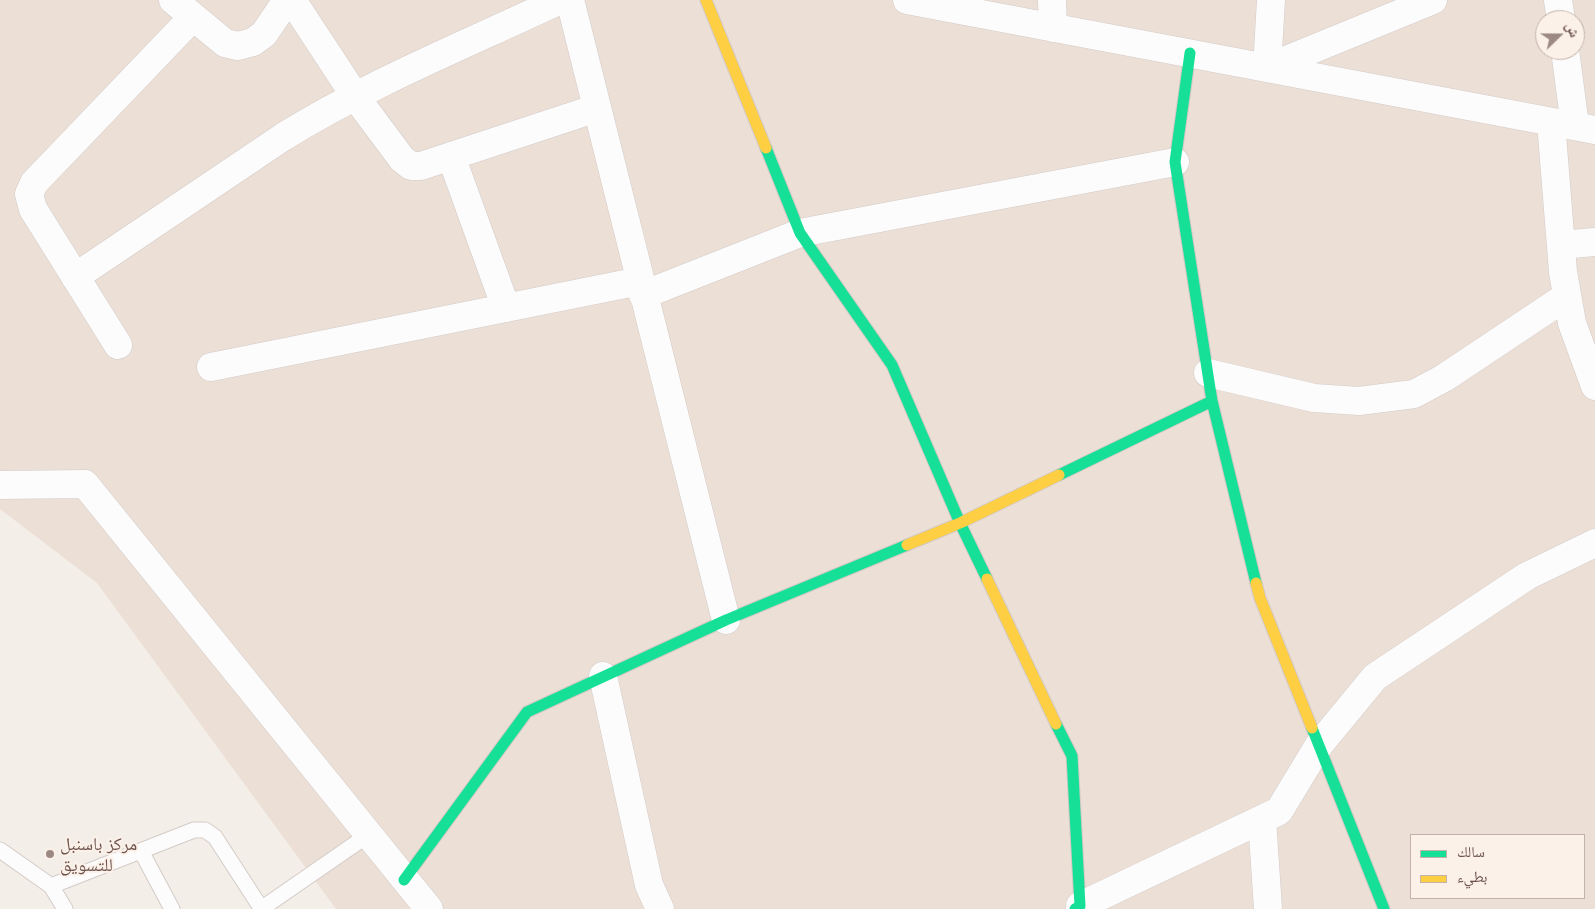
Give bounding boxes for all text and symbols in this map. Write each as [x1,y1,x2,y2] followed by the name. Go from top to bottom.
[1535,10,1585,60] north arrow
[1563,19,1584,40] text: ش
[60,833,137,876] place label: مركز باسنبل للتسويق
[1410,834,1585,899] legend
[1457,842,1485,860] text: سالك
[44,848,56,860] marker: مركز باسنبل للتسويق
[1457,867,1487,885] text: بطيء

